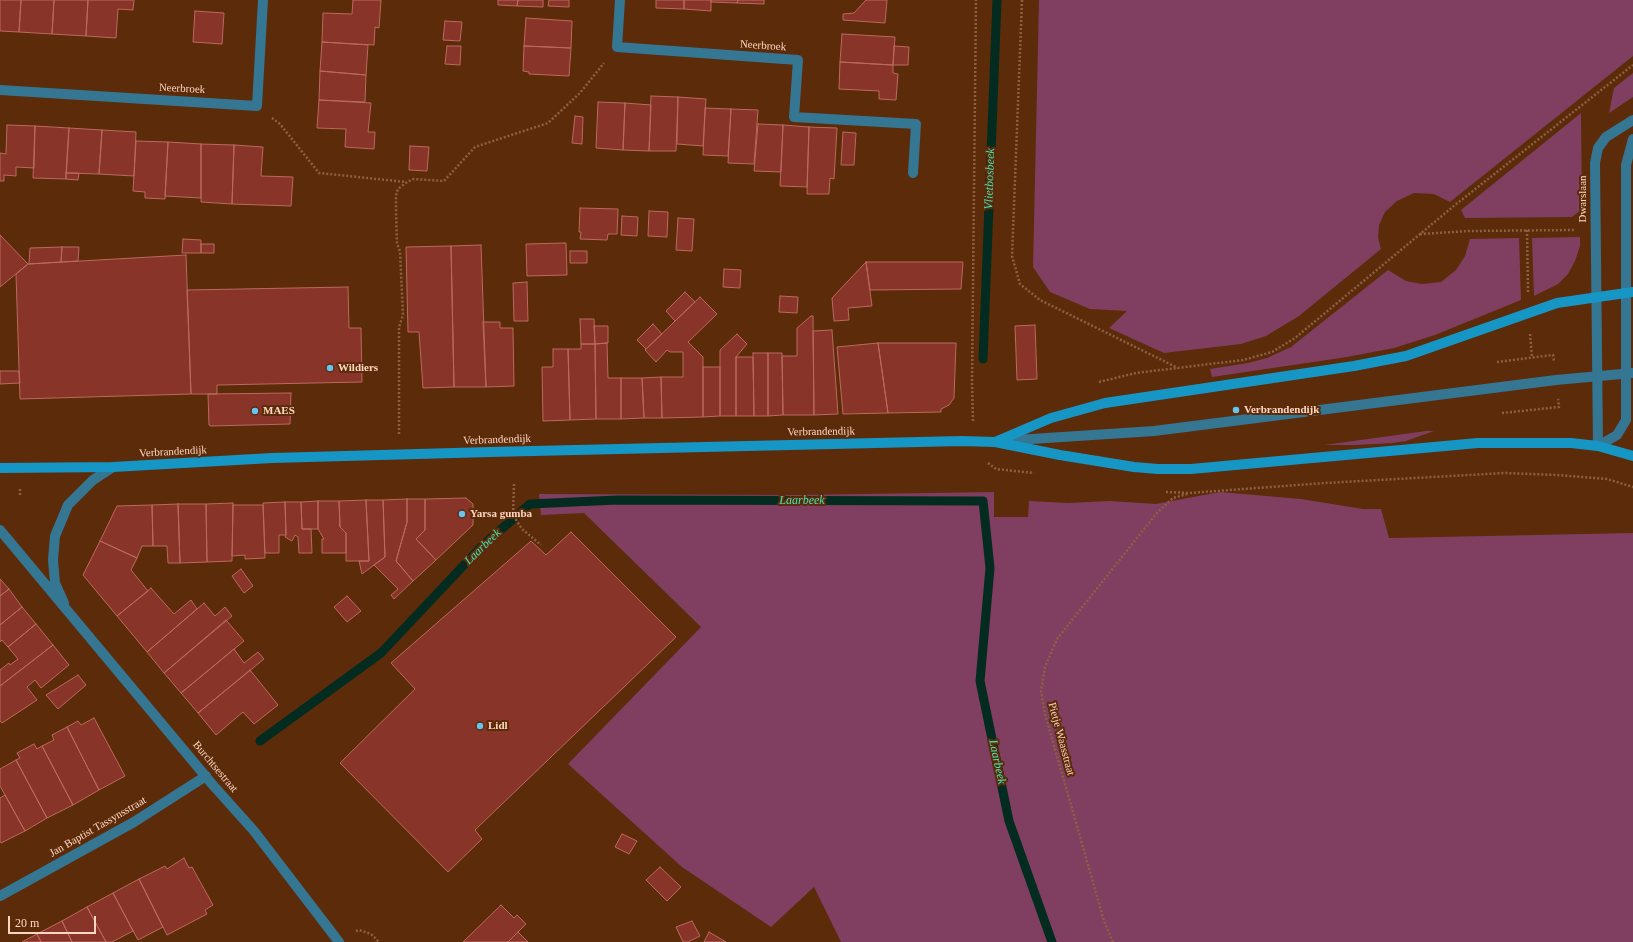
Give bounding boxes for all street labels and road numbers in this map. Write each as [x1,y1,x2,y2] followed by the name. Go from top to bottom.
[739,38,787,54] street label: Neerbroek
[158,81,206,97] street label: Neerbroek
[1576,175,1590,223] street label: Dwarslaan
[787,425,855,439] street label: Verbrandendijk
[463,432,531,448] street label: Verbrandendijk
[139,444,207,460] street label: Verbrandendijk
[1045,701,1077,777] street label: Pietje Waasstraat
[190,739,240,795] street label: Burchtsestraat
[47,794,149,860] street label: Jan Baptist Tassynsstraat

